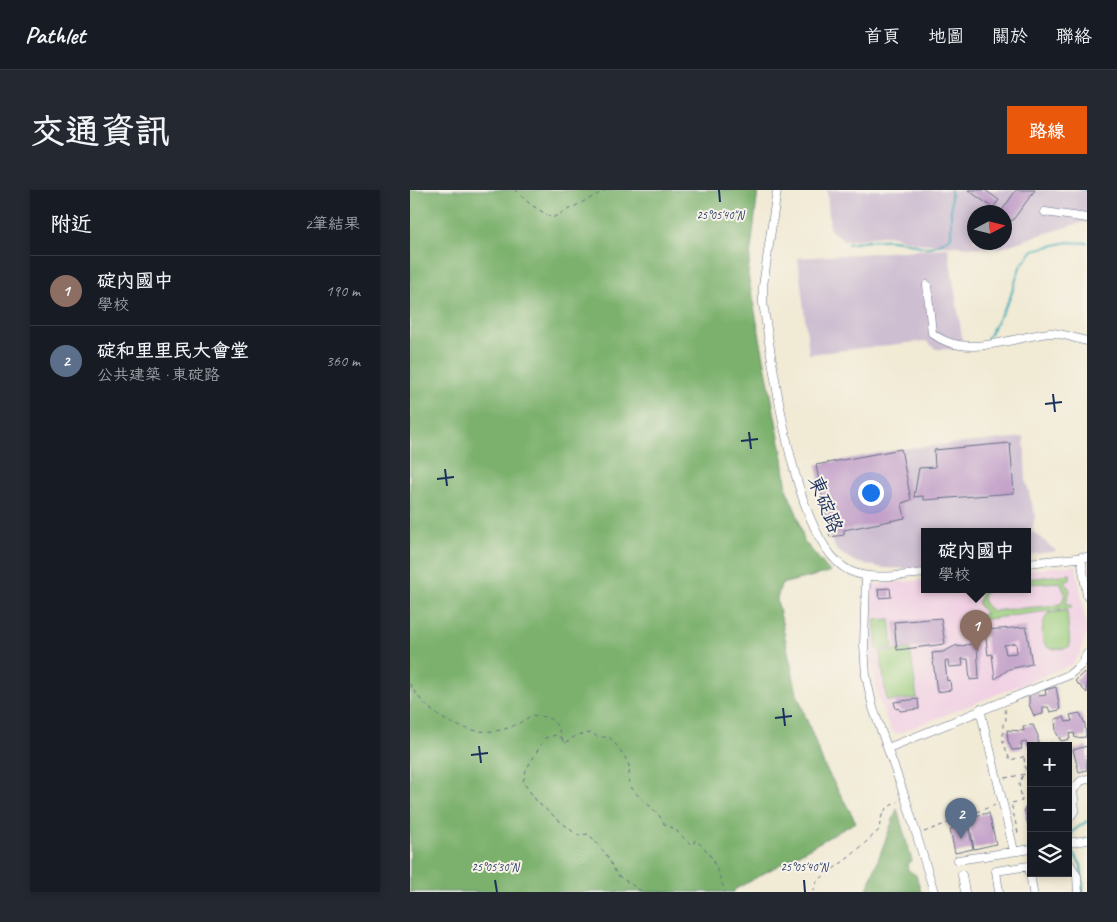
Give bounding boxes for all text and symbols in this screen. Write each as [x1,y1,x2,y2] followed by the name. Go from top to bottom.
[25,20,85,50] text: Pathlet
[864,25,900,47] text: 首頁
[928,25,964,47] text: 地圖
[992,25,1028,47] text: 關於
[1056,25,1092,47] text: 聯絡
[1007,106,1087,154] button: 路線
[30,109,170,154] text: 交通資訊
[967,205,1012,250] north arrow
[696,207,745,223] text: 25°05'40"N
[50,211,92,237] text: 附近
[305,214,360,234] text: 2筆結果
[97,269,173,293] text: 碇內國中
[62,281,70,301] text: 1
[326,281,360,301] text: 190 m
[97,295,129,315] text: 學校
[97,339,249,363] text: 碇和里里民大會堂
[62,351,70,371] text: 2
[326,351,360,371] text: 360 m
[97,365,220,385] text: 公共建築 · 東碇路
[803,472,849,538] street label: 東碇路
[858,480,884,506] your location
[921,528,1031,593] popup
[938,539,1014,563] text: 碇內國中
[938,565,970,585] text: 學校
[960,610,992,651] pin: 1
[1027,742,1072,877] map controls
[1027,742,1072,787] button: +
[1027,787,1072,832] button: −
[945,798,977,839] pin: 2
[1027,832,1072,877] button: layers
[471,859,520,875] text: 25°05'30"N
[780,859,829,875] text: 25°05'40"N

